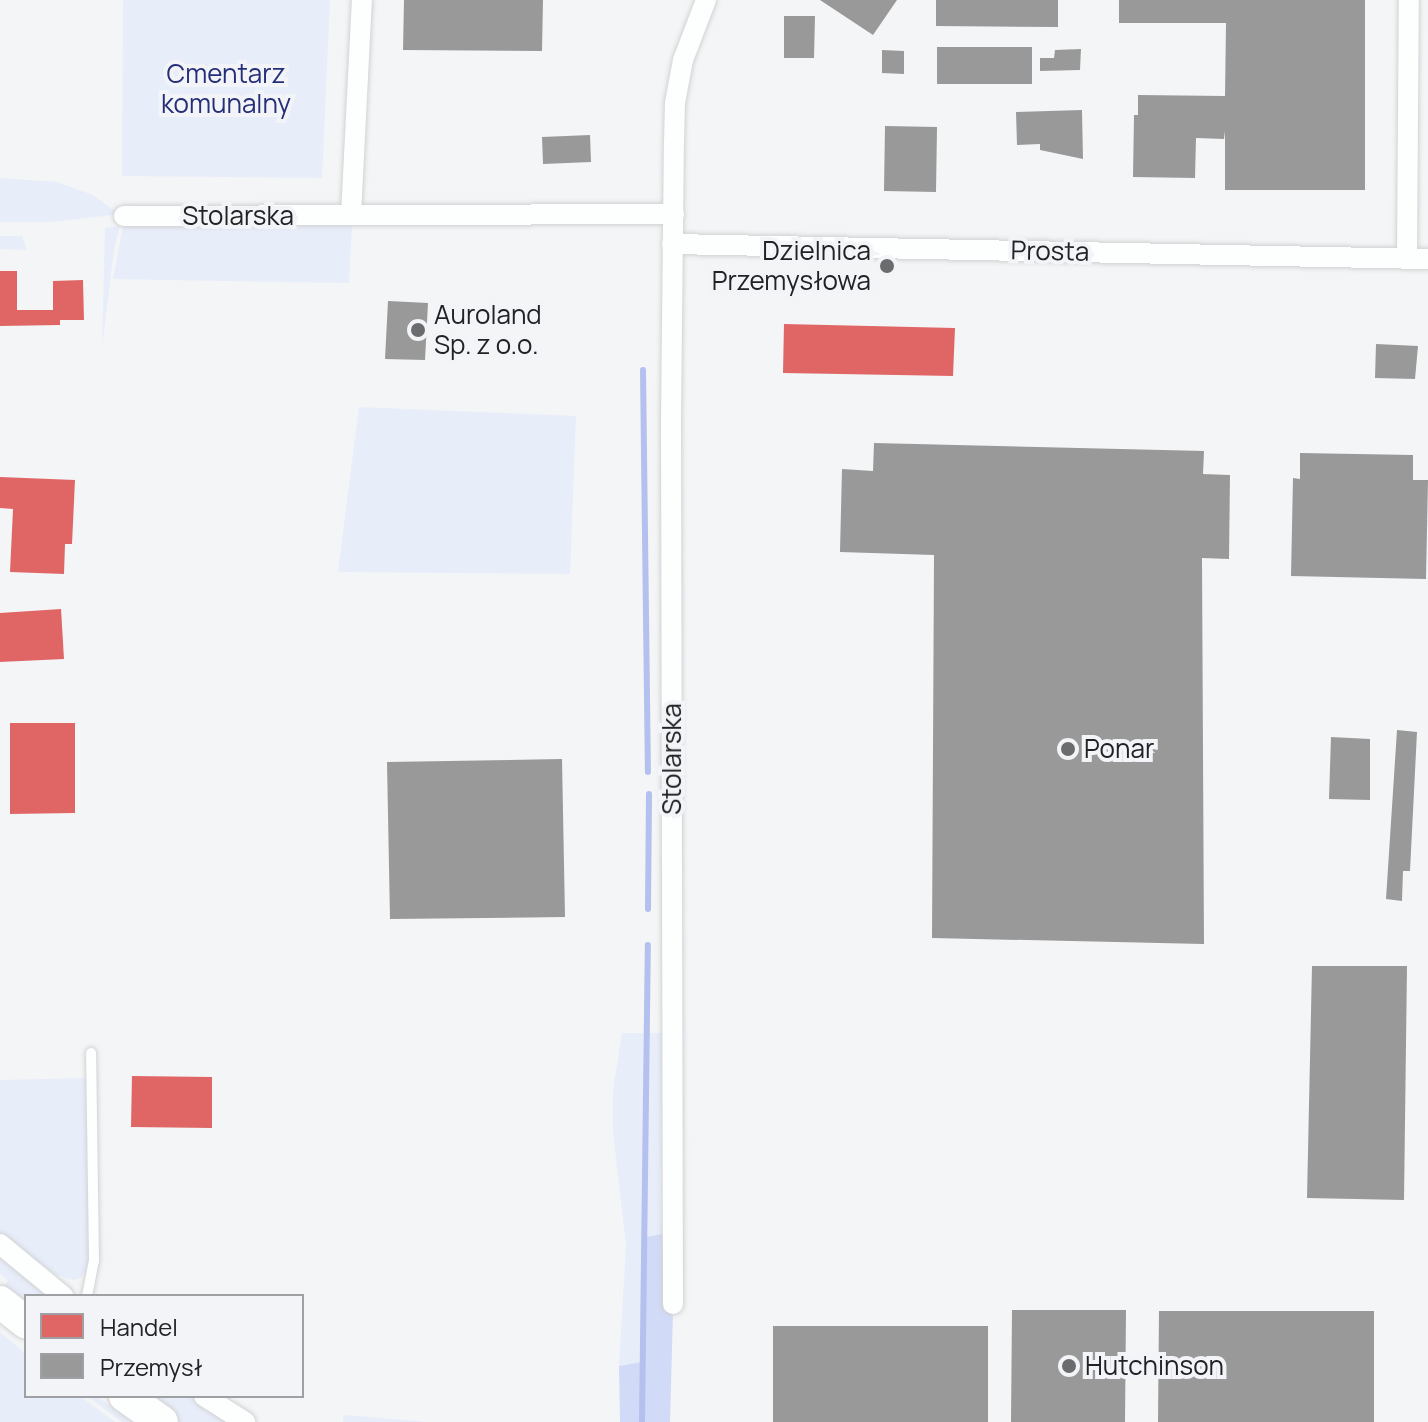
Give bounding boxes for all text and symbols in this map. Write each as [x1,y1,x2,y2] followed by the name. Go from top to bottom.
[161,58,291,120] park label: Cmentarz komunalny
[182,200,294,232] street label: Stolarska
[712,235,871,296] place label: Dzielnica Przemysłowa
[1010,235,1090,267] street label: Prosta
[878,257,896,275] marker: Dzielnica Przemysłowa
[434,299,542,360] place label: Auroland Sp. z o.o.
[409,321,427,339] marker: Auroland Sp. z o.o.
[656,703,688,815] street label: Stolarska
[1084,733,1154,765] place label: Ponar
[1059,740,1077,758] marker: Ponar
[24,1294,304,1398] legend
[100,1310,178,1343] text: Handel
[100,1350,203,1383] text: Przemysł
[1085,1350,1224,1382] place label: Hutchinson
[1060,1357,1078,1375] marker: Hutchinson

